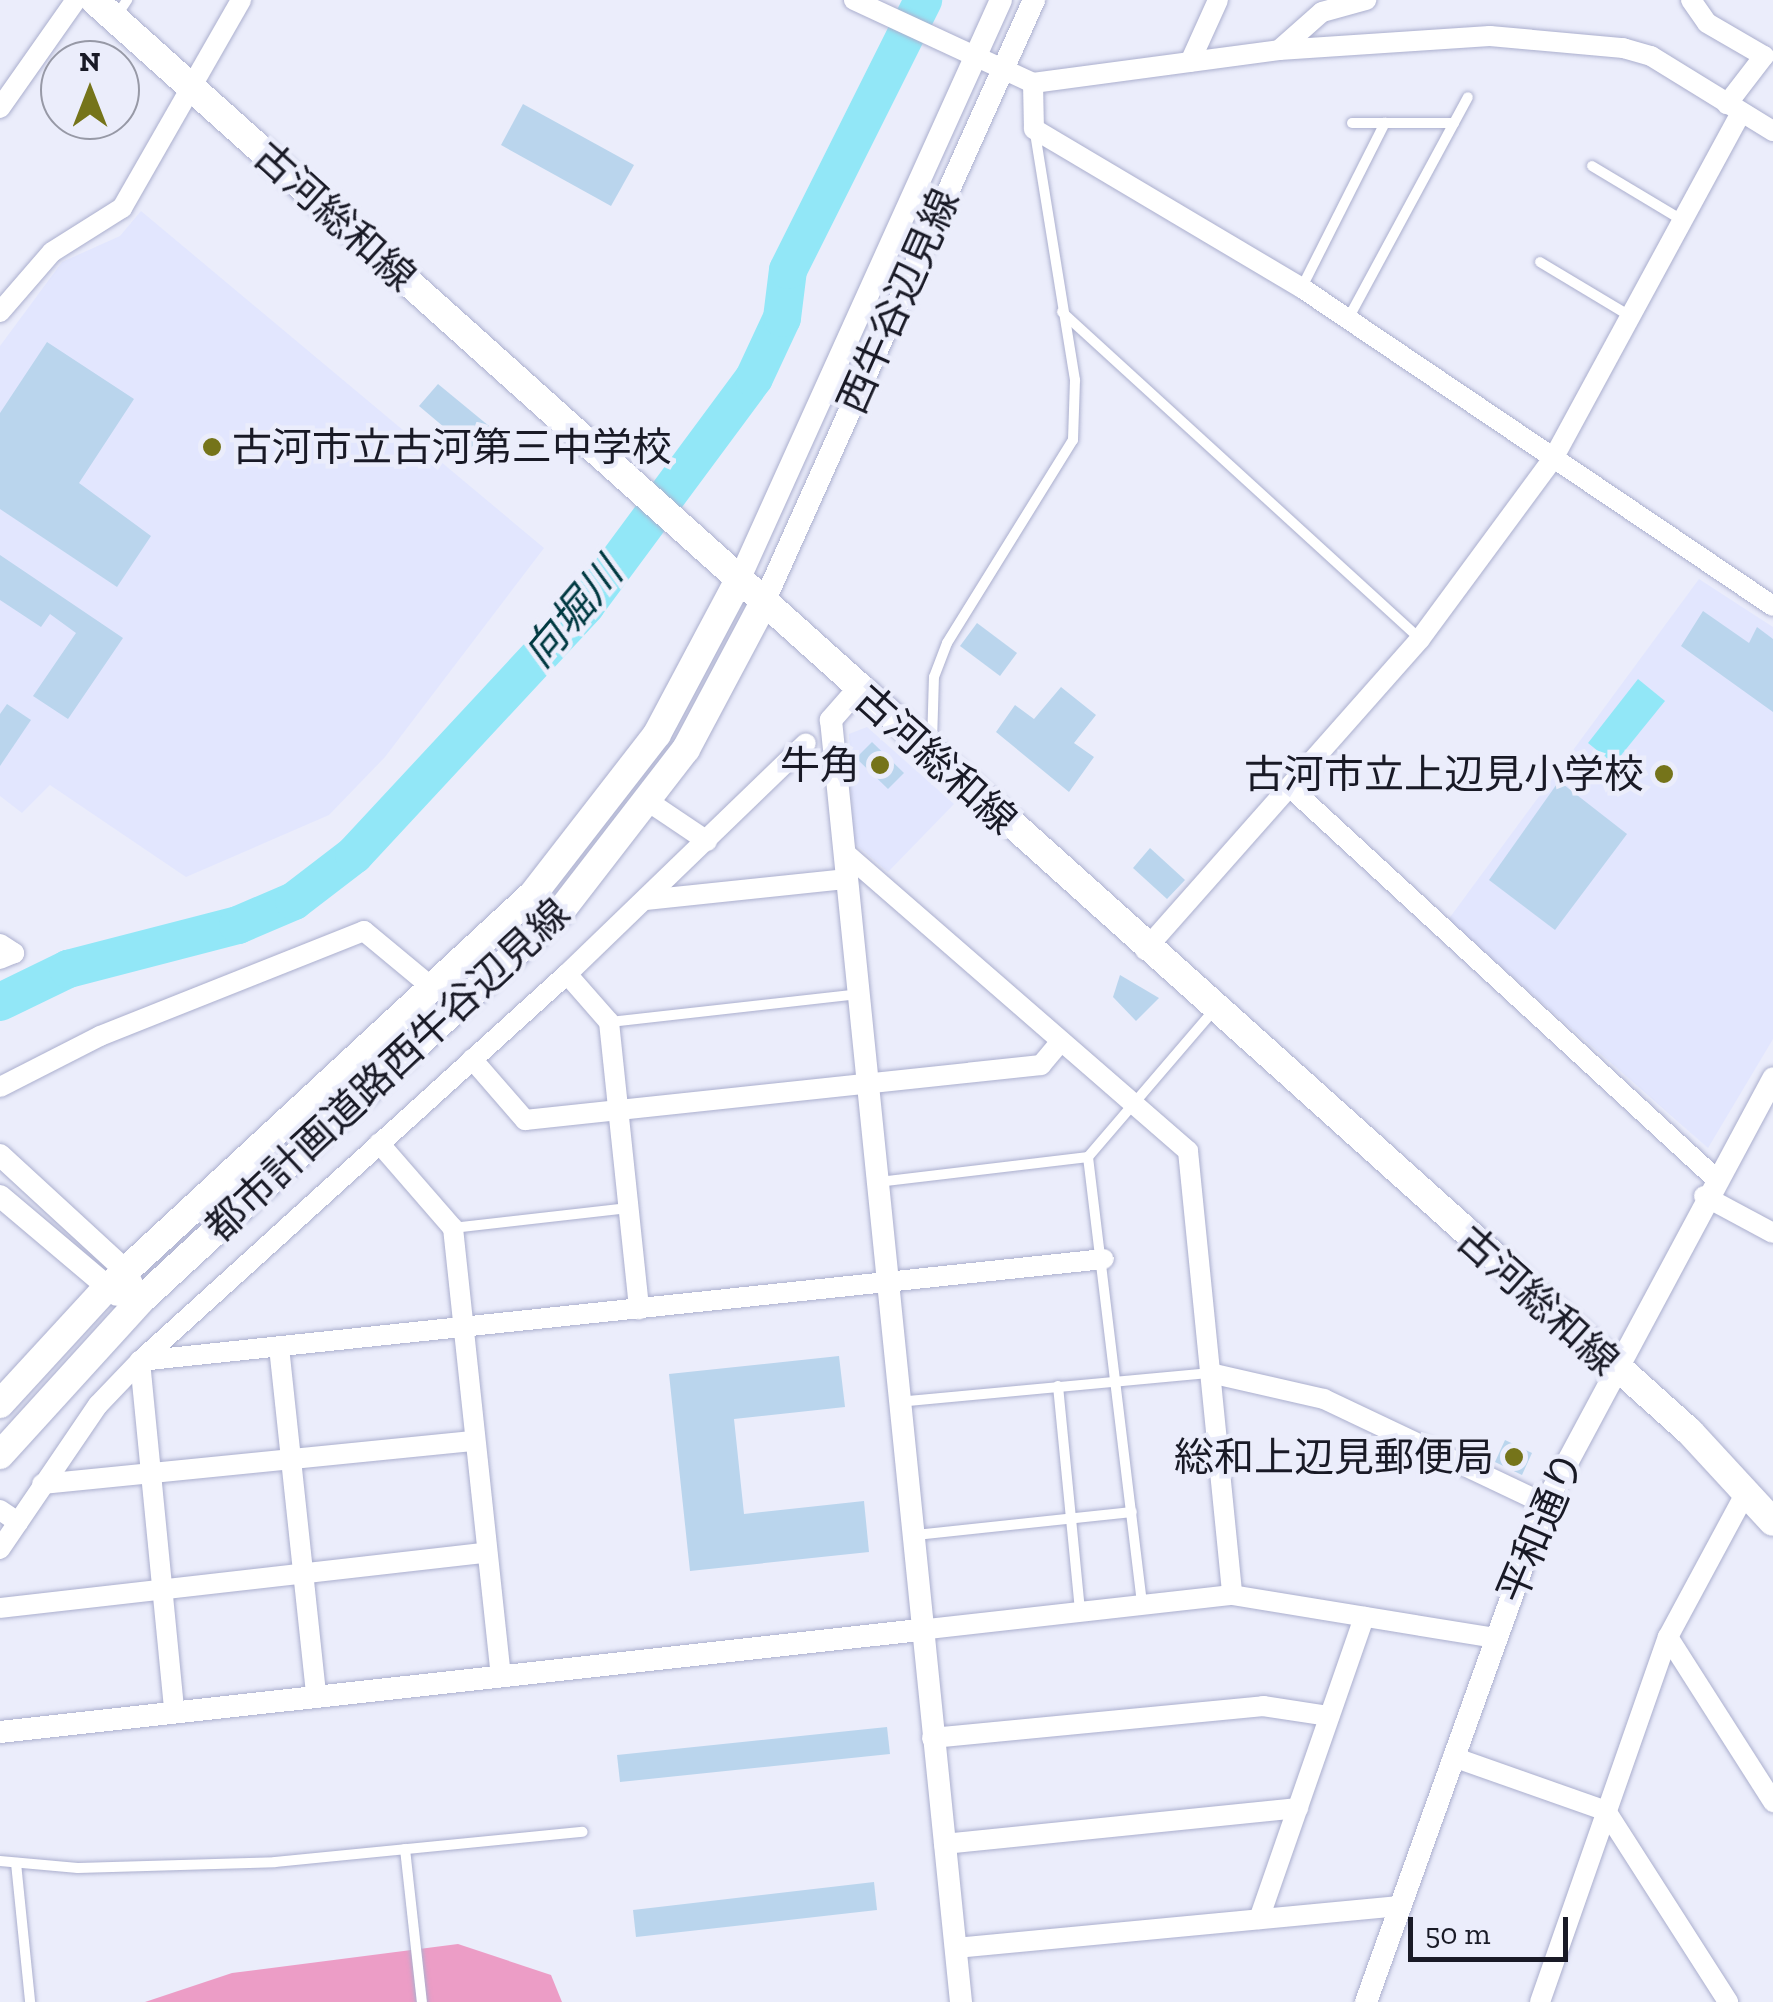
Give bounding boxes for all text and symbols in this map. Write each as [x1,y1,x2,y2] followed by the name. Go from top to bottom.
[40,40,140,140] north arrow
[79,45,101,78] text: N
[245,131,425,301] street label: 古河総和線
[827,182,969,420] street label: 西牛谷辺見線
[232,423,672,471] place label: 古河市立古河第三中学校
[201,436,223,458] marker: 古河市立古河第三中学校
[513,549,633,677] water label: 向堀川
[846,674,1026,844] street label: 古河総和線
[780,741,860,789] place label: 牛角
[1244,750,1644,798] place label: 古河市立上辺見小学校
[869,754,891,776] marker: 牛角
[1653,763,1675,785] marker: 古河市立上辺見小学校
[195,889,579,1251] street label: 都市計画道路西牛谷辺見線
[1448,1215,1628,1385] street label: 古河総和線
[1174,1433,1494,1481] place label: 総和上辺見郵便局
[1487,1444,1593,1610] street label: 平和通り
[1503,1446,1525,1468] marker: 総和上辺見郵便局
[1413,1897,1573,1959] scale bar
[1425,1916,1490,1952] text: 50 m

